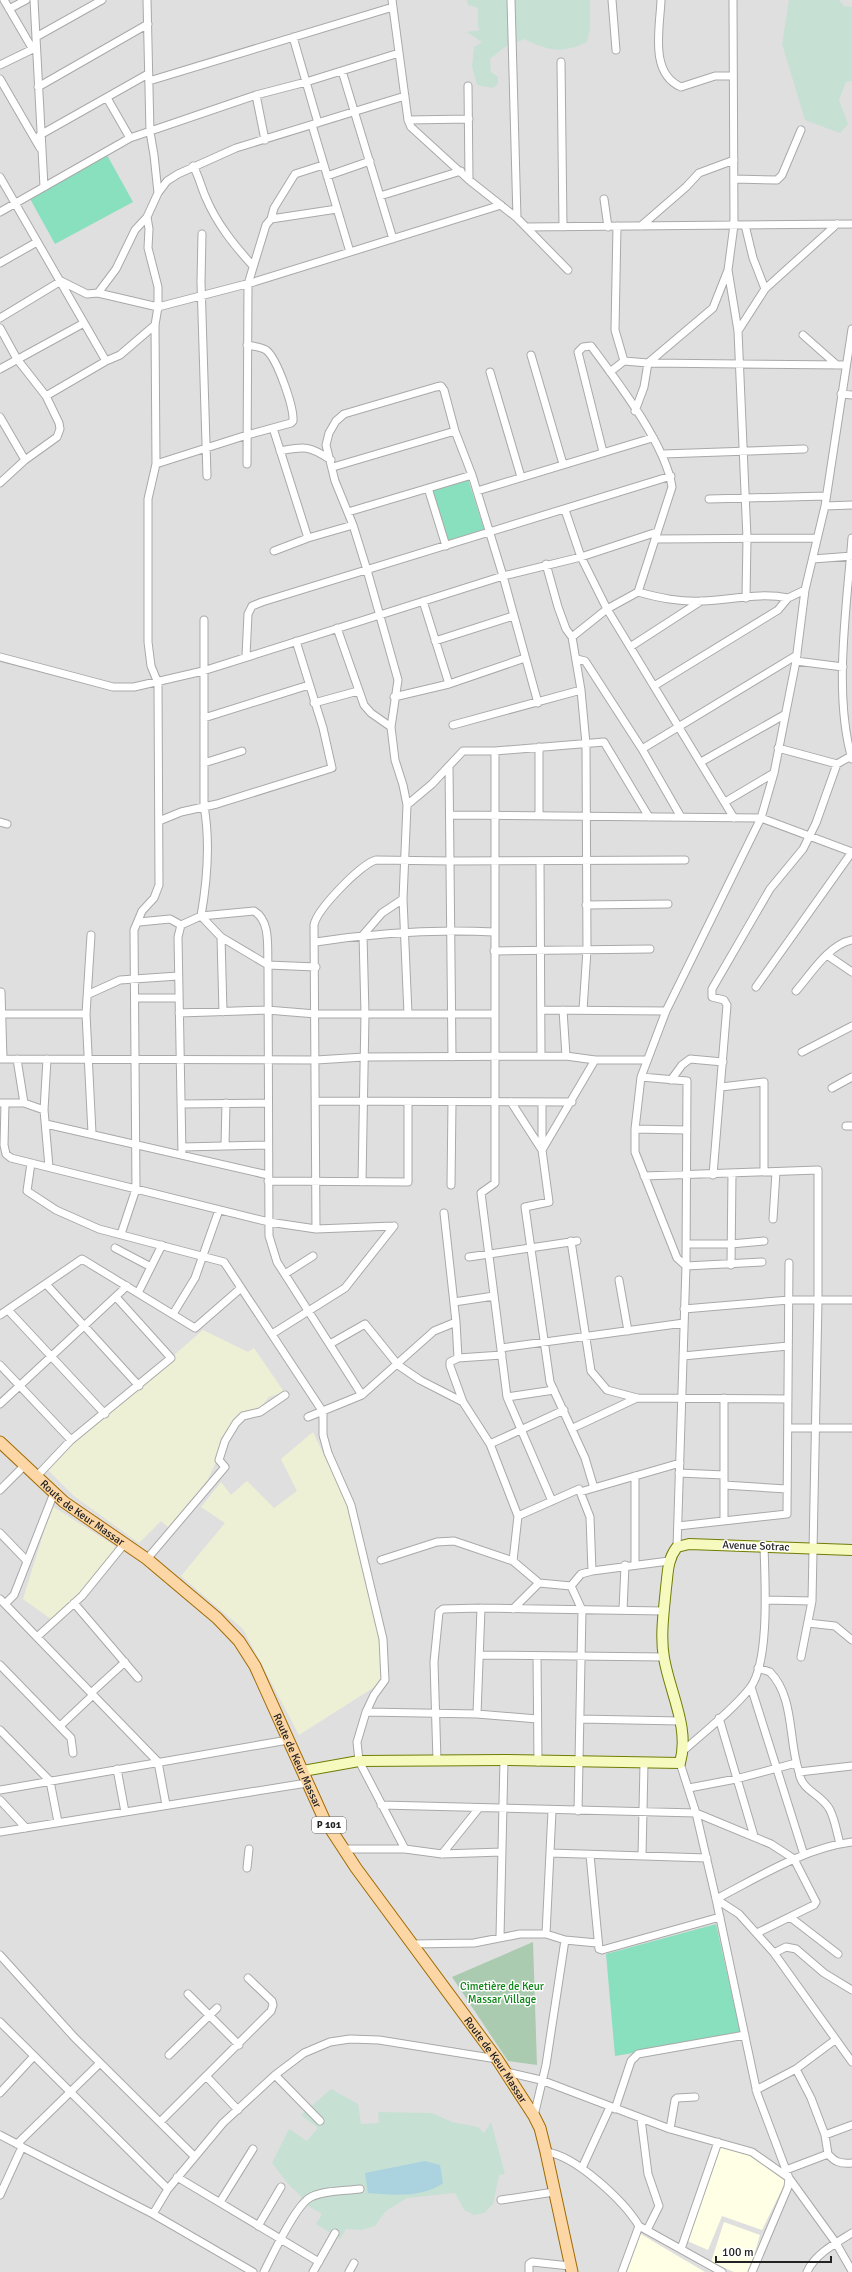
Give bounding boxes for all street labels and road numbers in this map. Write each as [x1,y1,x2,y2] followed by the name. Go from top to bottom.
[38,1477,127,1548] street label: Route de Keur Massar
[722,1538,790,1554] street label: Avenue Sotrac
[271,1711,324,1809] street label: Route de Keur Massar
[312,1817,346,1833] road number: P 101
[461,2014,530,2105] street label: Route de Keur Massar

